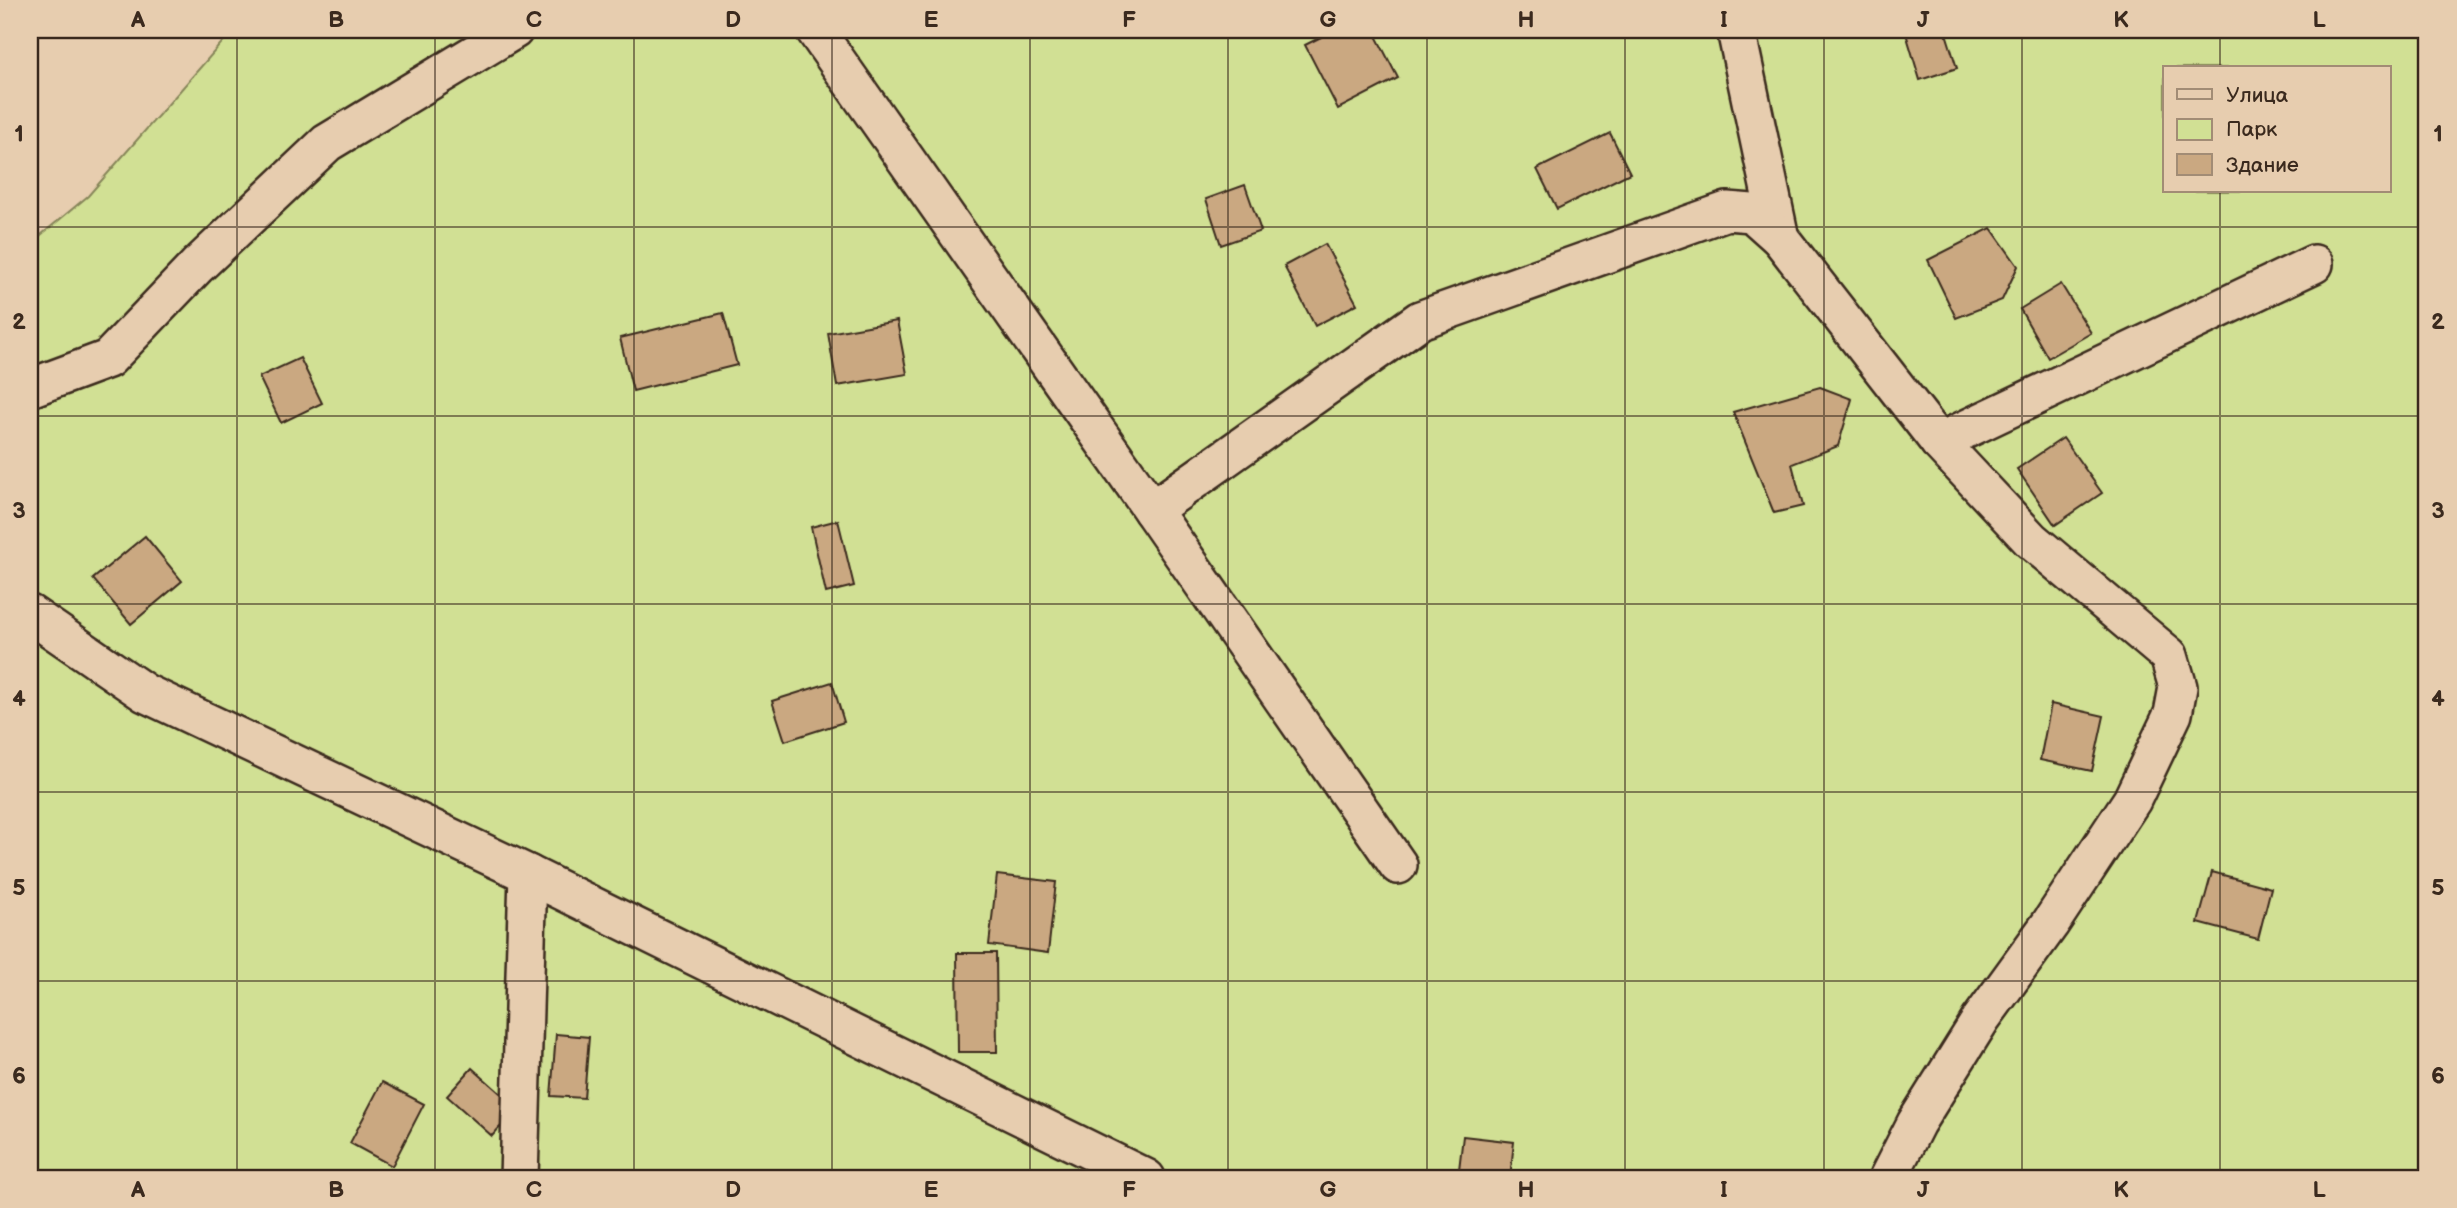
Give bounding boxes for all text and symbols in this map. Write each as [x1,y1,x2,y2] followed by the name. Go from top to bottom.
[130,6,146,34] text: A
[328,6,344,34] text: B
[526,6,542,34] text: C
[725,6,741,34] text: D
[924,6,939,34] text: E
[1122,6,1136,34] text: F
[1320,6,1337,34] text: G
[1517,6,1535,34] text: H
[1720,6,1728,34] text: I
[1917,6,1930,34] text: J
[2113,6,2129,34] text: K
[2312,6,2326,34] text: L
[2163,66,2390,192] legend
[2226,83,2289,108] text: Улица
[2226,117,2277,142] text: Парк
[14,120,24,148] text: 1
[2433,120,2443,148] text: 1
[2226,153,2299,178] text: Здание
[12,308,26,336] text: 2
[2431,308,2445,336] text: 2
[12,497,26,525] text: 3
[2431,497,2445,525] text: 3
[12,685,26,713] text: 4
[2431,685,2445,713] text: 4
[12,874,26,902] text: 5
[2431,874,2445,902] text: 5
[12,1062,26,1090] text: 6
[2431,1062,2445,1090] text: 6
[130,1176,146,1204] text: A
[328,1176,344,1204] text: B
[526,1176,542,1204] text: C
[725,1176,741,1204] text: D
[924,1176,939,1204] text: E
[1122,1176,1136,1204] text: F
[1320,1176,1337,1204] text: G
[1517,1176,1535,1204] text: H
[1720,1176,1728,1204] text: I
[1917,1176,1930,1204] text: J
[2113,1176,2129,1204] text: K
[2312,1176,2326,1204] text: L

